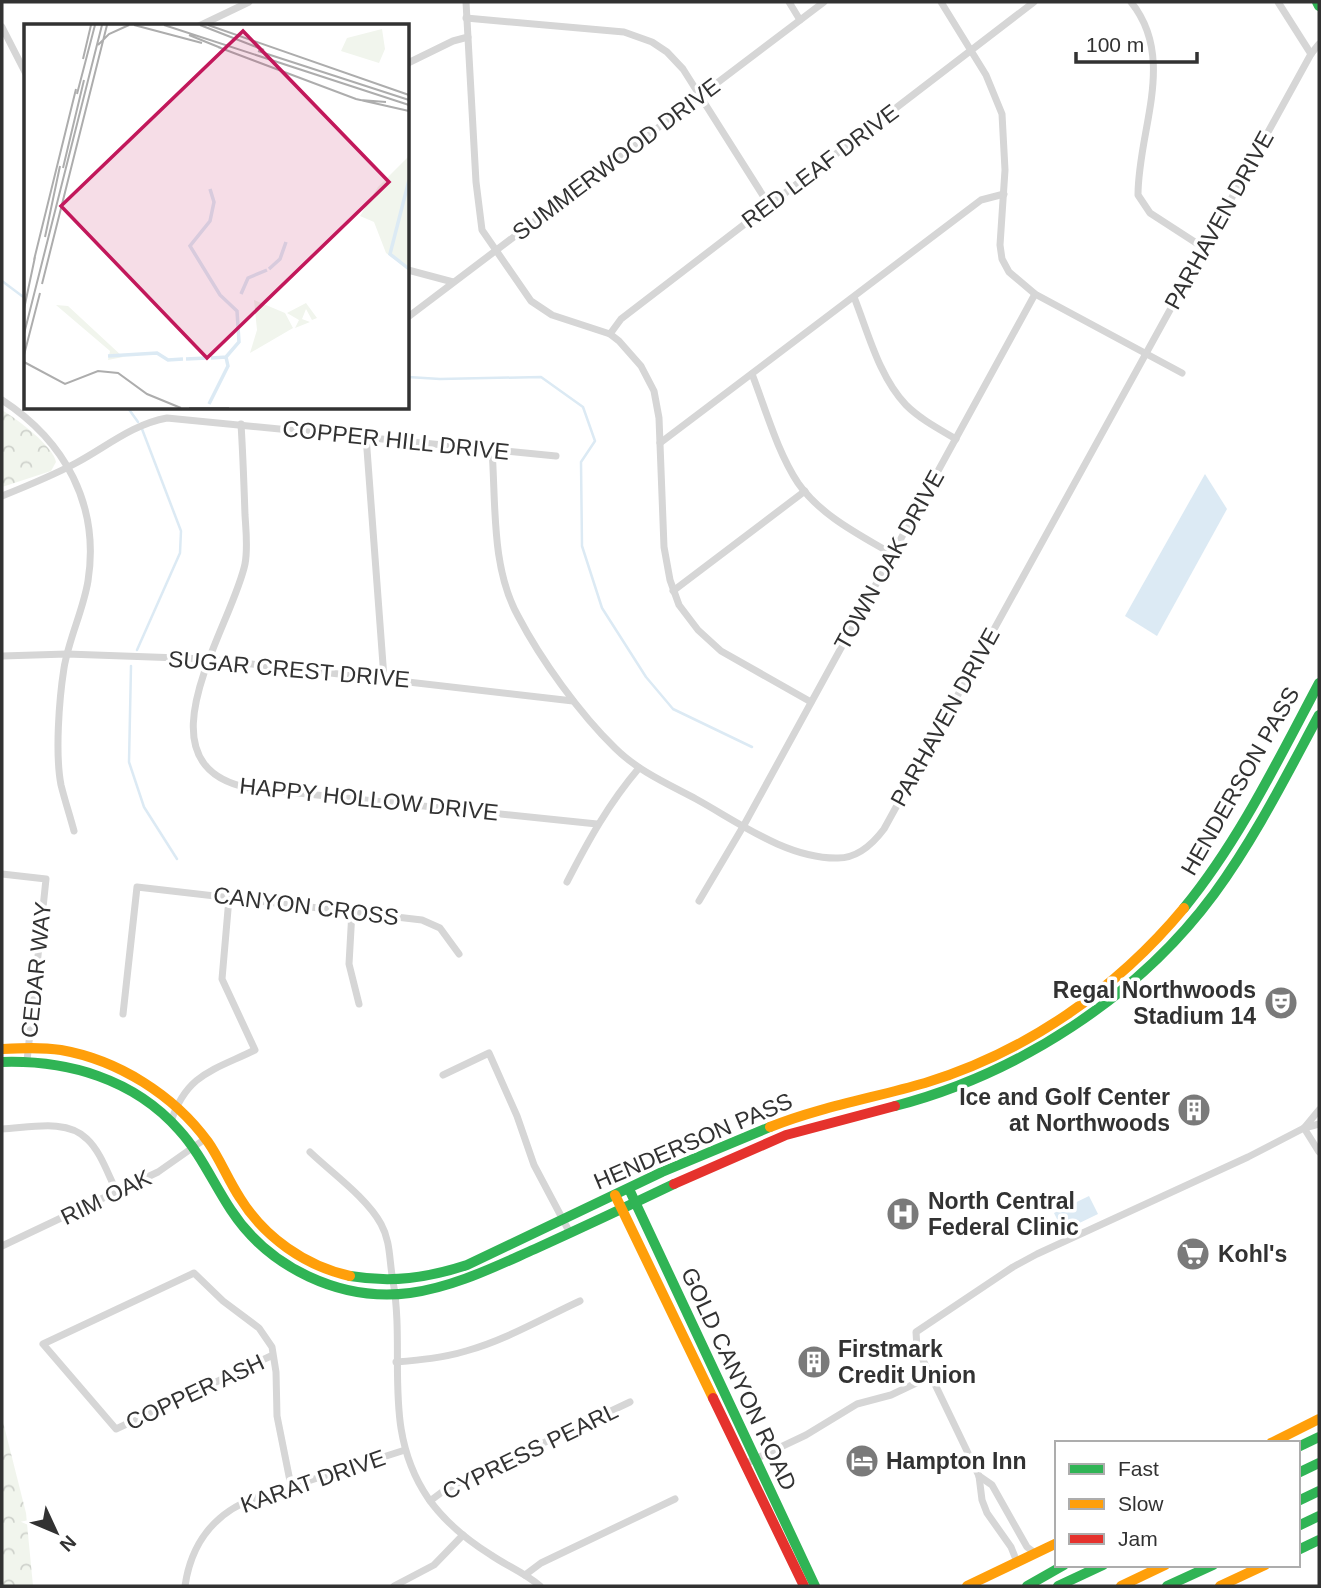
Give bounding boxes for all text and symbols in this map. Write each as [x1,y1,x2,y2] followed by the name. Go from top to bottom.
[1076,21,1197,65] scale bar
[24,24,410,410] inset map
[1086,33,1144,56] text: 100 m
[507,73,725,245] street label: SUMMERWOOD DRIVE
[737,99,903,233] street label: RED LEAF DRIVE
[1159,126,1279,314] street label: PARHAVEN DRIVE
[281,415,511,465] street label: COPPER HILL DRIVE
[829,466,949,654] street label: TOWN OAK DRIVE
[885,623,1005,811] street label: PARHAVEN DRIVE
[167,645,411,693] street label: SUGAR CREST DRIVE
[1175,682,1305,880] street label: HENDERSON PASS
[238,772,500,826] street label: HAPPY HOLLOW DRIVE
[212,882,400,930] street label: CANYON CROSS
[16,901,56,1039] street label: CEDAR WAY
[1053,977,1256,1029] place label: Regal Northwoods Stadium 14
[1262,984,1300,1022] theatre icon: Regal Northwoods Stadium 14
[959,1084,1170,1136] place label: Ice and Golf Center at Northwoods
[590,1087,796,1195] street label: HENDERSON PASS
[1175,1091,1213,1129] building icon: Ice and Golf Center at Northwoods
[57,1164,156,1230] street label: RIM OAK
[928,1188,1079,1240] place label: North Central Federal Clinic
[884,1195,922,1233] hospital icon: North Central Federal Clinic
[1174,1235,1212,1273] supermarket icon: Kohl's
[1218,1241,1287,1267] place label: Kohl's
[676,1263,802,1495] street label: GOLD CANYON ROAD
[838,1336,976,1388] place label: Firstmark Credit Union
[795,1343,833,1381] building icon: Firstmark Credit Union
[122,1349,268,1435] street label: COPPER ASH
[438,1397,622,1505] street label: CYPRESS PEARL
[1055,1441,1300,1567] legend
[843,1442,881,1480] hotel icon: Hampton Inn
[237,1444,389,1518] street label: KARAT DRIVE
[886,1448,1027,1474] place label: Hampton Inn
[1118,1457,1159,1480] text: Fast
[1118,1492,1164,1515] text: Slow
[21,1497,91,1567] north arrow
[1118,1527,1158,1550] text: Jam
[56,1531,80,1556] text: N

